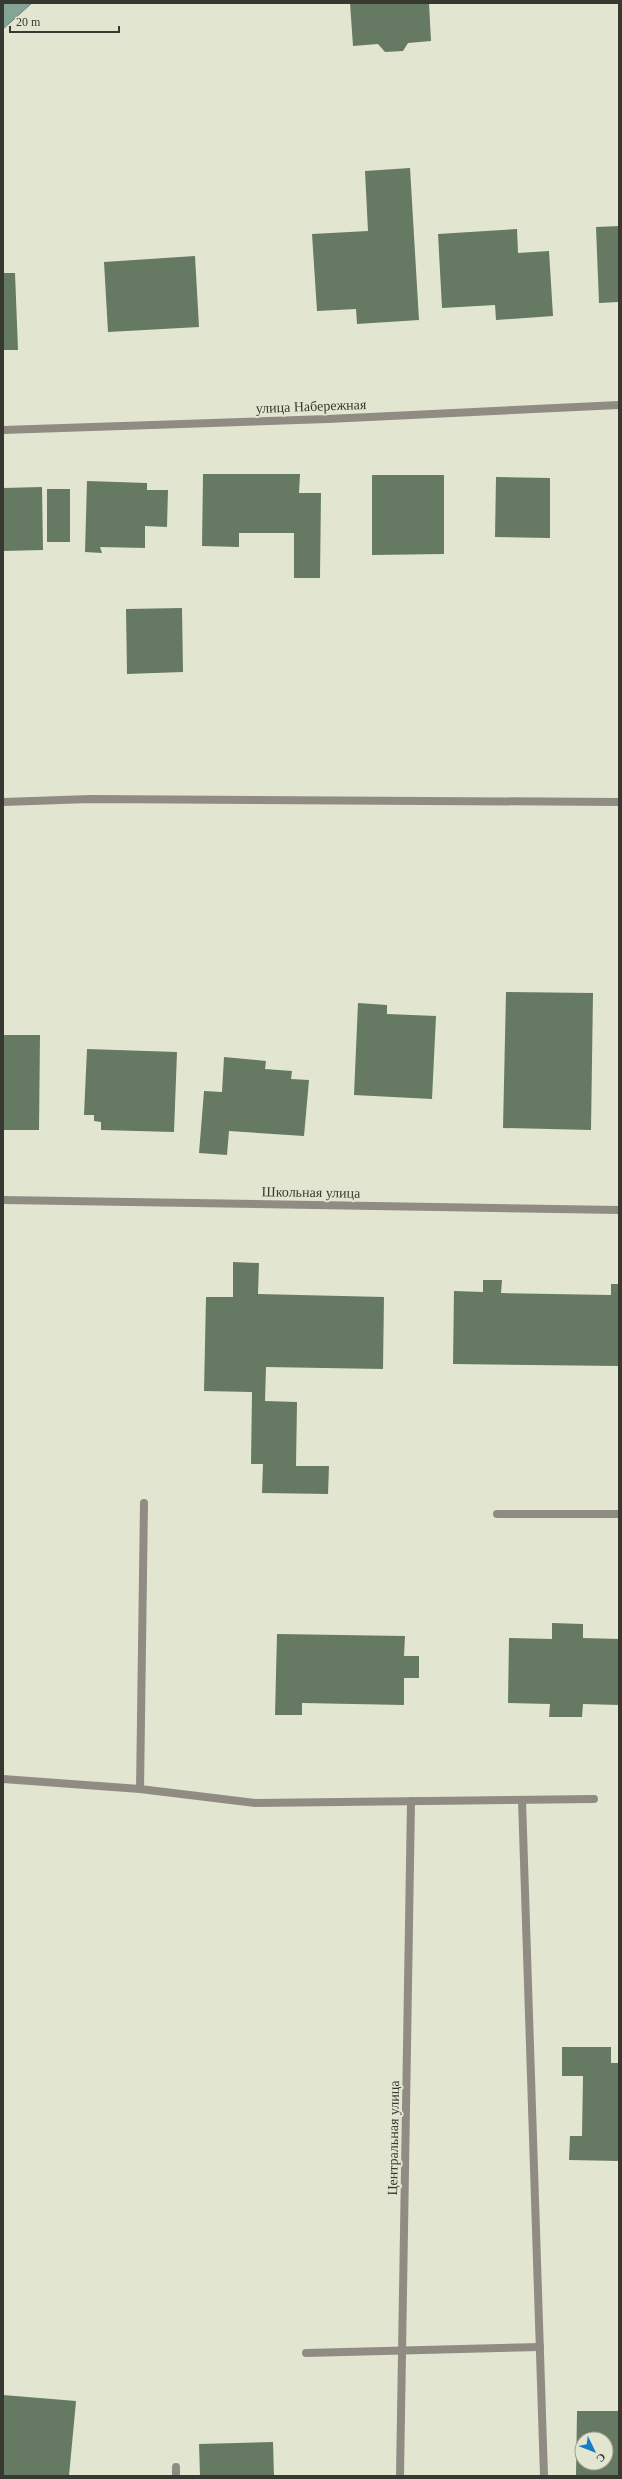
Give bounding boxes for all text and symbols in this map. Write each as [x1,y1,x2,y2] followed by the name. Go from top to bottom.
[10,8,119,34] scale bar
[16,15,41,29] text: 20 m
[256,397,367,416] street label: улица Набережная
[262,1184,361,1201] street label: Школьная улица
[385,2080,402,2196] street label: Центральная улица
[574,2431,614,2471] north arrow
[594,2451,608,2465] text: С

